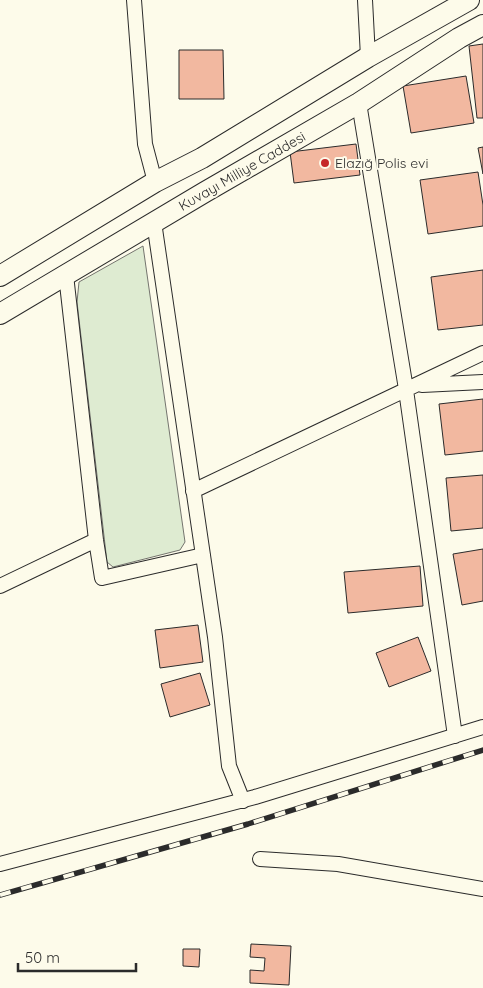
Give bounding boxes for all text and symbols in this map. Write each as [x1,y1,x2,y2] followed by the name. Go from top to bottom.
[175,127,309,215] street label: Kuvayı Milliye Caddesi
[335,154,428,172] place label: Elazığ Polis evi
[319,157,331,169] marker: Elazığ Polis evi
[18,940,135,972] scale bar
[25,948,60,967] text: 50 m

